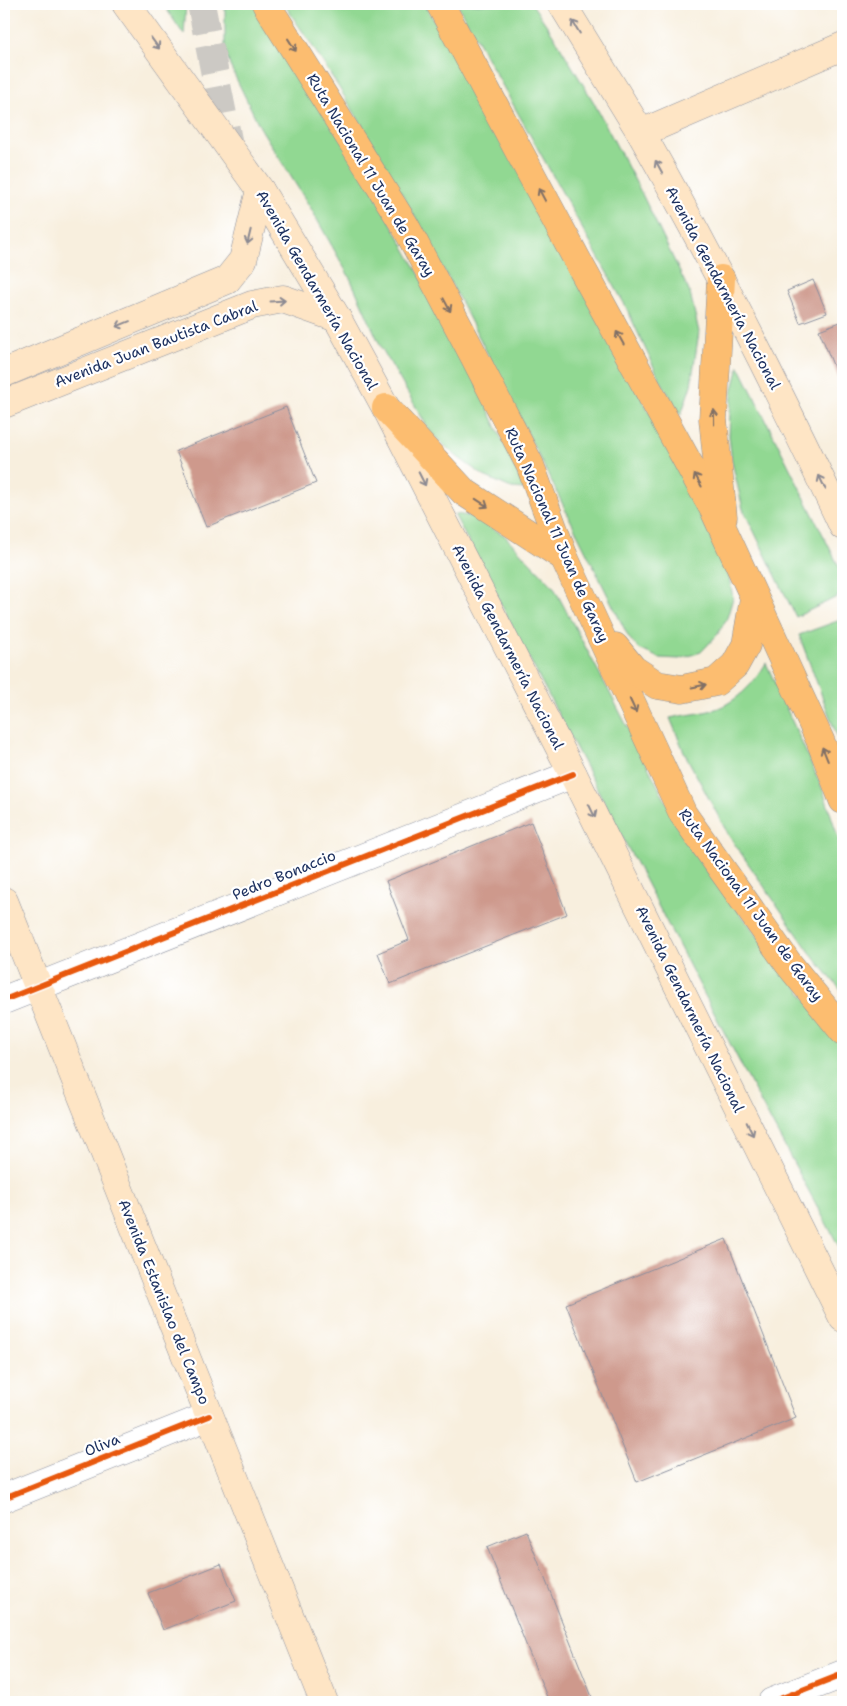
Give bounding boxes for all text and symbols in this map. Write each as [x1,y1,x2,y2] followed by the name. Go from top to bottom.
[571,20,581,34] one-way arrow
[150,36,160,50] one-way arrow
[287,38,297,52] one-way arrow
[302,70,440,280] street label: Ruta Nacional 11 Juan de Garay
[654,159,664,174] one-way arrow
[661,183,785,394] street label: Avenida Gendarmería Nacional
[251,186,383,394] street label: Avenida Gendarmería Nacional
[537,188,547,202] one-way arrow
[244,229,253,245] one-way arrow
[52,296,261,392] street label: Avenida Juan Bautista Cabral
[270,296,286,306] one-way arrow
[442,297,452,312] one-way arrow
[116,319,131,329] one-way arrow
[615,330,625,345] one-way arrow
[709,410,719,426] one-way arrow
[500,424,614,646] street label: Ruta Nacional 11 Juan de Garay
[417,472,427,487] one-way arrow
[692,473,702,488] one-way arrow
[817,475,827,490] one-way arrow
[475,498,489,509] one-way arrow
[447,541,569,753] street label: Avenida Gendarmería Nacional
[690,681,706,690] one-way arrow
[629,698,638,713] one-way arrow
[820,747,829,762] one-way arrow
[588,803,597,818] one-way arrow
[674,805,828,1005] street label: Ruta Nacional 11 Juan de Garay
[229,845,339,905] street label: Pedro Bonaccio
[631,902,749,1116] street label: Avenida Gendarmería Nacional
[745,1121,755,1136] one-way arrow
[114,1196,214,1408] street label: Avenida Estanislao del Campo
[81,1429,123,1461] street label: Oliva

